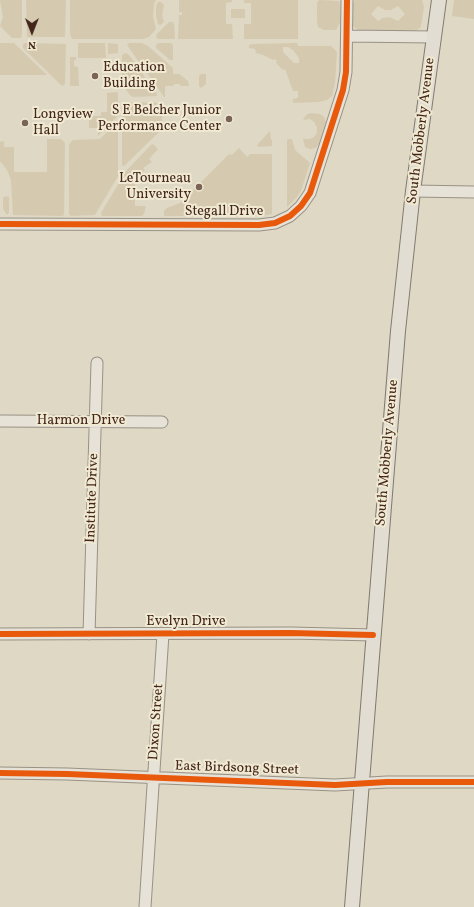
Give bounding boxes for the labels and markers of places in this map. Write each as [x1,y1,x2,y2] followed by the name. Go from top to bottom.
[103,60,165,92] place label: Education Building
[90,71,100,81] marker: Education Building
[98,103,221,136] place label: S E Belcher Junior Performance Center
[33,107,93,140] place label: Longview Hall
[224,114,234,124] marker: S E Belcher Junior Performance Center
[20,118,30,128] marker: Longview Hall
[119,171,191,204] place label: LeTourneau University
[194,182,204,192] marker: LeTourneau University

